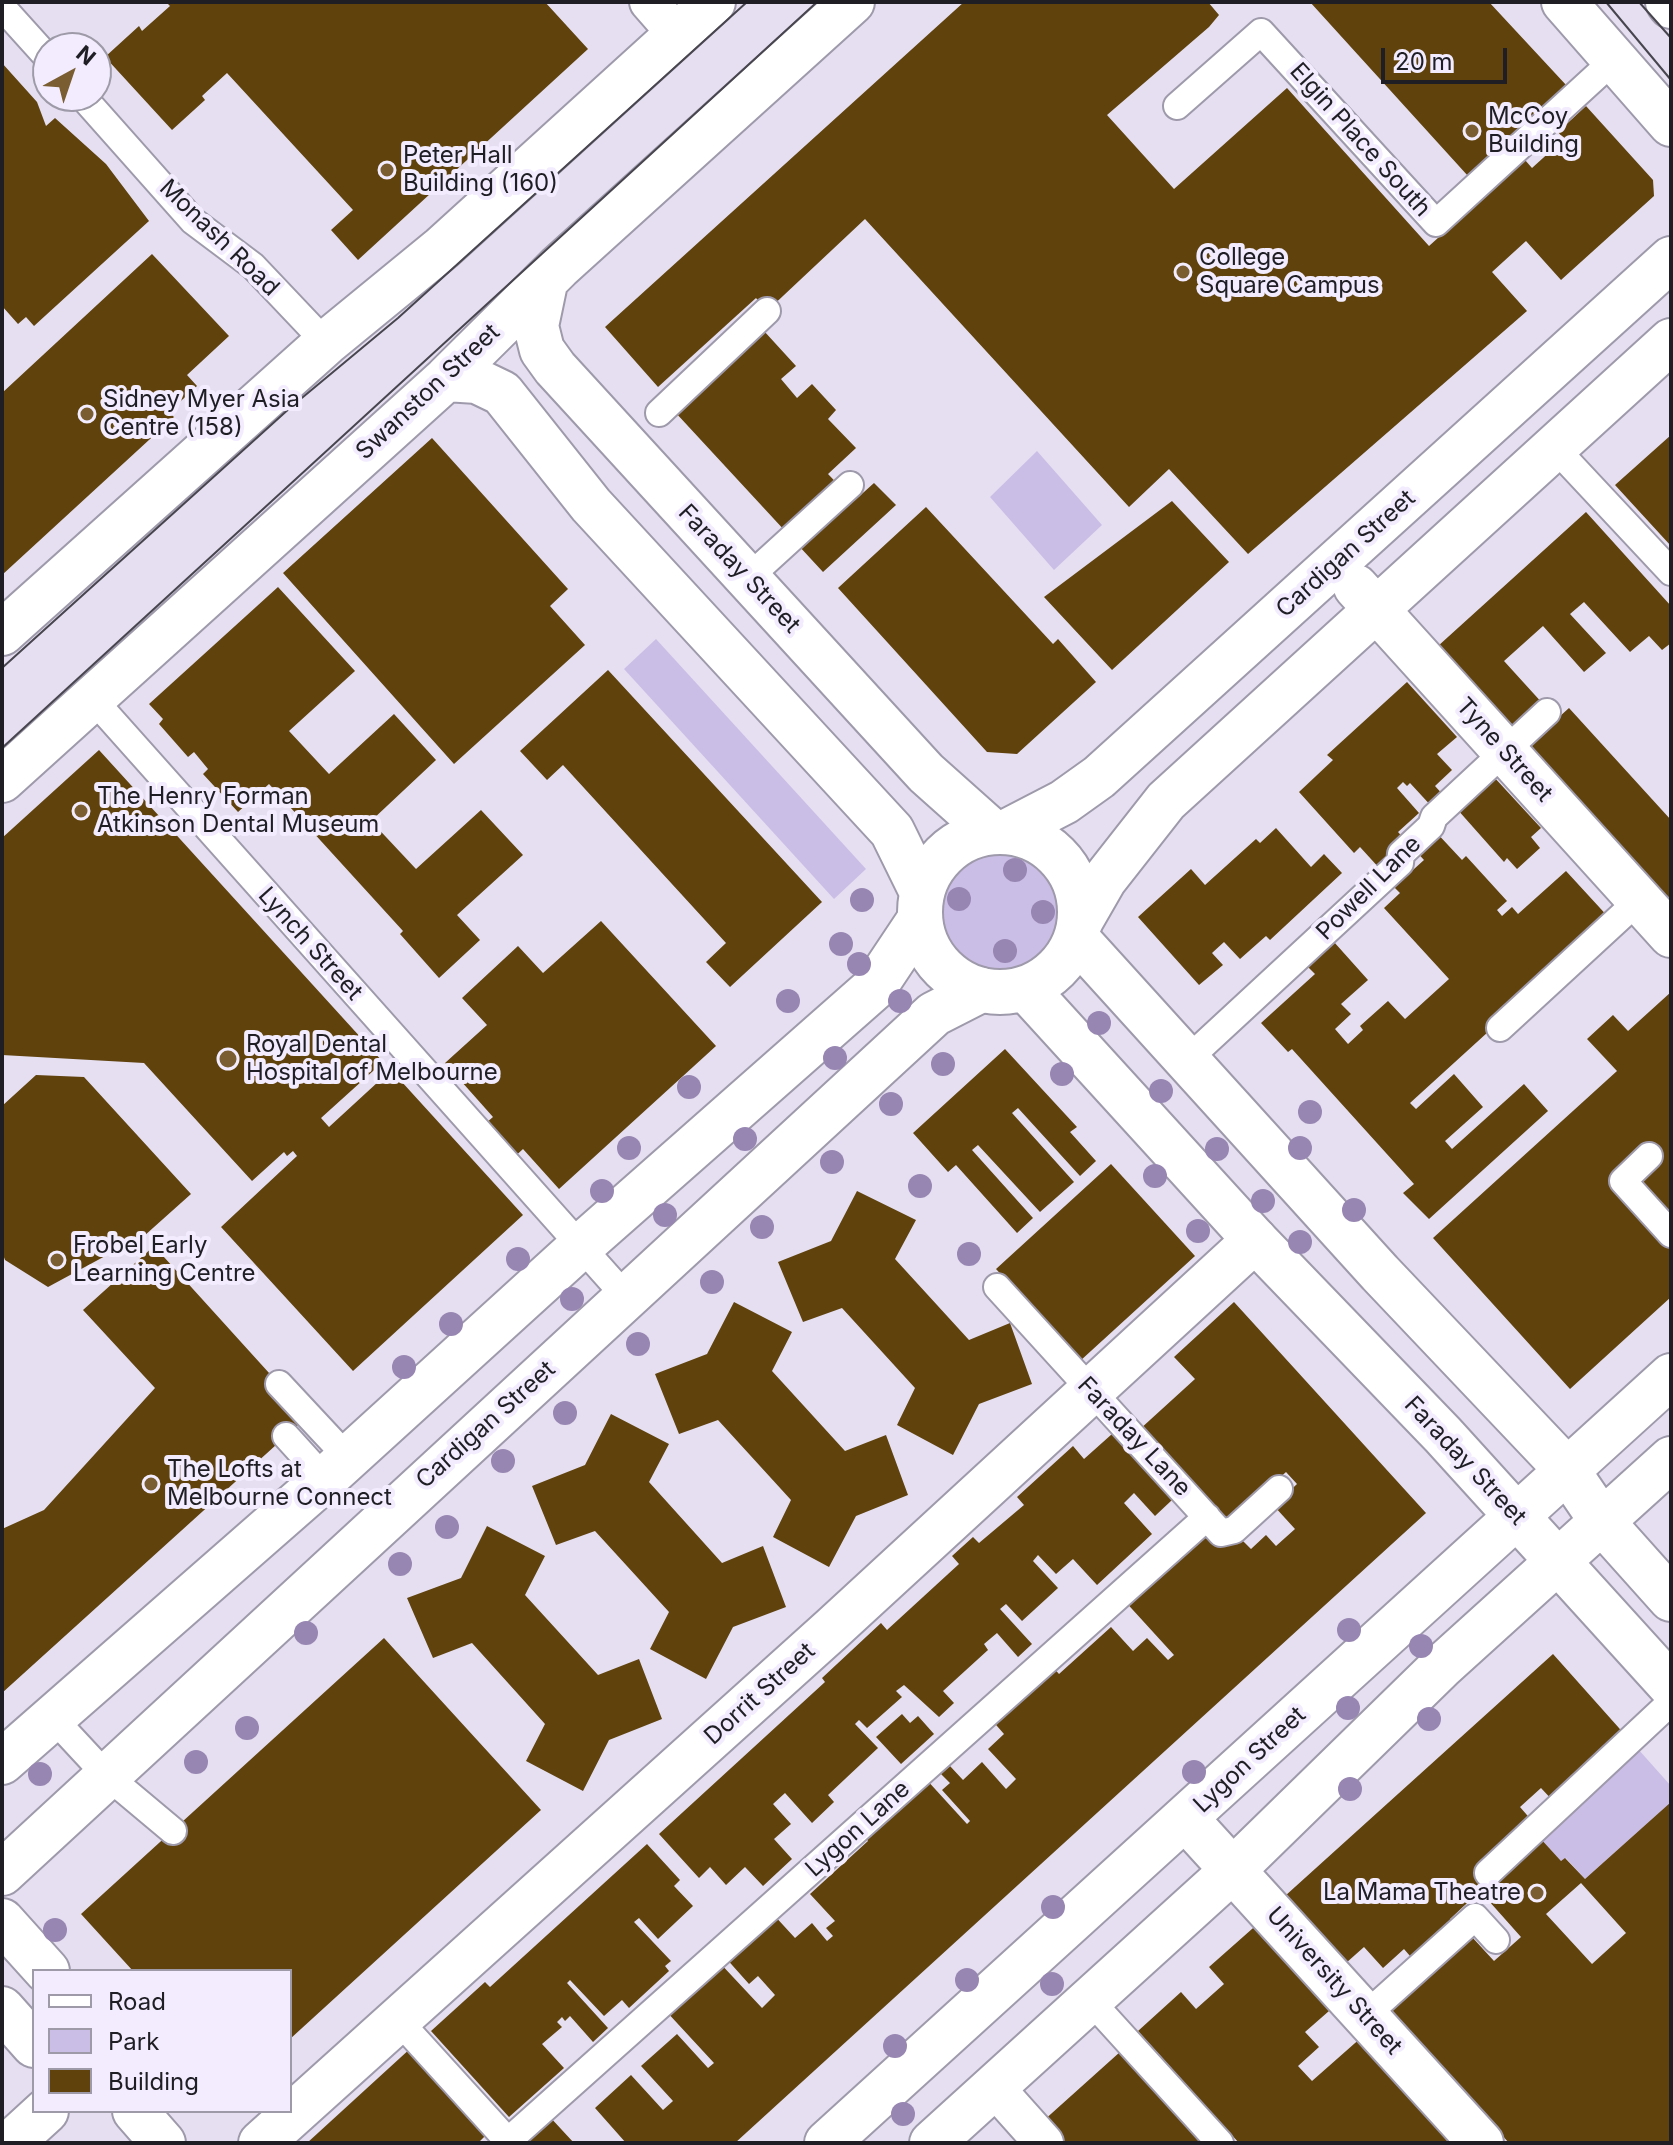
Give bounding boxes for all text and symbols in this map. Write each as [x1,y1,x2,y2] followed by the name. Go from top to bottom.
[32,32,112,112] north arrow
[1385,32,1511,82] scale bar
[71,40,101,70] text: N
[1395,47,1453,76] text: 20 m
[1283,57,1437,223] street label: Elgin Place South
[1488,103,1579,159] place label: McCoy Building
[1463,122,1481,140] marker: McCoy Building
[403,142,558,198] place label: Peter Hall Building (160)
[378,161,396,179] marker: Peter Hall Building (160)
[153,174,285,302] street label: Monash Road
[1199,244,1380,300] place label: College Square Campus
[1174,263,1192,281] marker: College Square Campus
[350,318,506,466] street label: Swanston Street
[103,386,300,442] place label: Sidney Myer Asia Centre (158)
[78,405,96,423] marker: Sidney Myer Asia Centre (158)
[1271,484,1421,624] street label: Cardigan Street
[672,499,806,639] street label: Faraday Street
[1450,692,1558,808] street label: Tyne Street
[97,783,379,839] place label: The Henry Forman Atkinson Dental Museum
[72,802,90,820] marker: The Henry Forman Atkinson Dental Museum
[1311,830,1427,946] street label: Powell Lane
[252,882,368,1006] street label: Lynch Street
[246,1031,498,1087] place label: Royal Dental Hospital of Melbourne
[217,1048,239,1070] marker: Royal Dental Hospital of Melbourne
[73,1232,256,1288] place label: Frobel Early Learning Centre
[48,1251,66,1269] marker: Frobel Early Learning Centre
[411,1355,561,1495] street label: Cardigan Street
[1071,1371,1197,1503] street label: Faraday Lane
[1398,1391,1532,1531] street label: Faraday Street
[167,1456,392,1512] place label: The Lofts at Melbourne Connect
[142,1475,160,1493] marker: The Lofts at Melbourne Connect
[699,1637,821,1751] street label: Dorrit Street
[1188,1701,1312,1819] street label: Lygon Street
[800,1775,916,1883] street label: Lygon Lane
[1323,1879,1521,1907] place label: La Mama Theatre
[1528,1884,1546,1902] marker: La Mama Theatre
[1260,1901,1408,2061] street label: University Street
[32,1969,292,2113] legend
[108,1987,166,2016] text: Road
[108,2027,159,2056] text: Park
[108,2067,199,2096] text: Building

